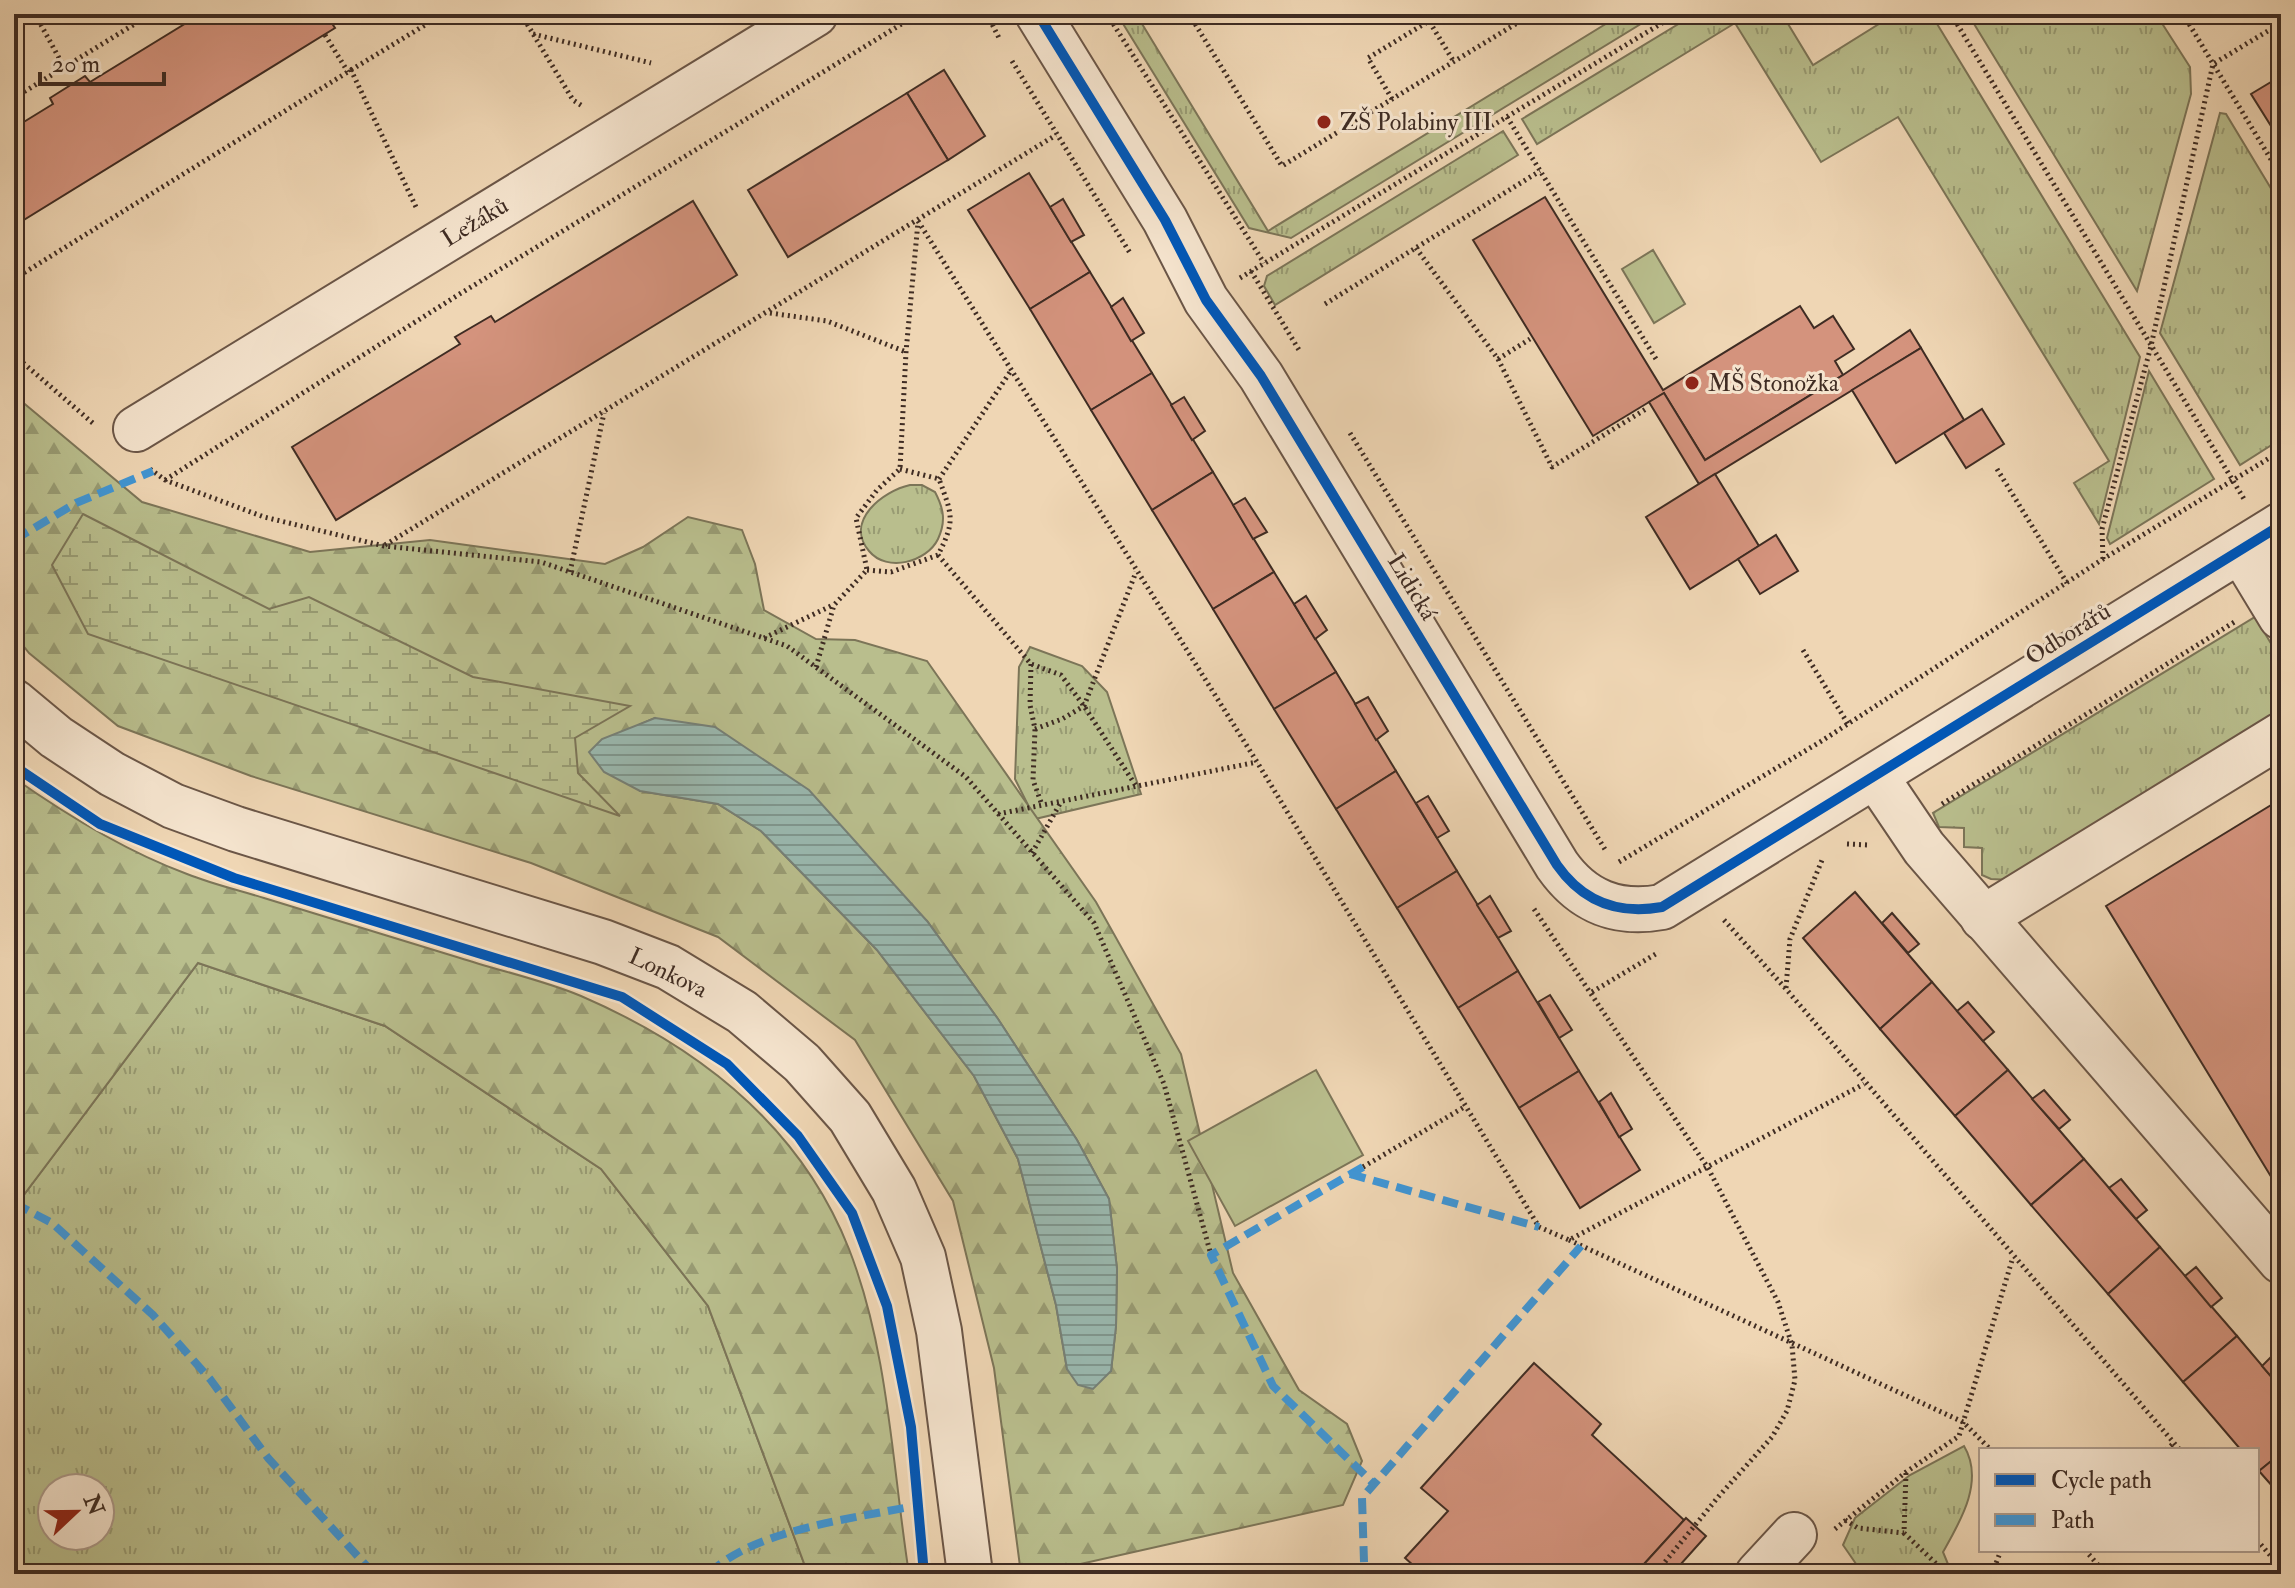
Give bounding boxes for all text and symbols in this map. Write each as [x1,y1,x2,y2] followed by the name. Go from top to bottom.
[40,36,164,86] scale bar
[52,49,101,80] text: 20 m
[1340,106,1492,138] place label: ZŠ Polabiny III
[1315,113,1333,131] marker: ZŠ Polabiny III
[436,190,514,254] street label: Ležáků
[1708,367,1840,399] place label: MŠ Stonožka
[1683,374,1701,392] marker: MŠ Stonožka
[1380,548,1445,627] street label: Lidická
[2020,596,2116,672] street label: Odborářů
[623,941,714,1006] street label: Lonkova
[1979,1448,2259,1552] legend
[2051,1465,2152,1496] text: Cycle path
[36,1472,116,1552] north arrow
[77,1490,110,1520] text: N
[2051,1505,2095,1536] text: Path

